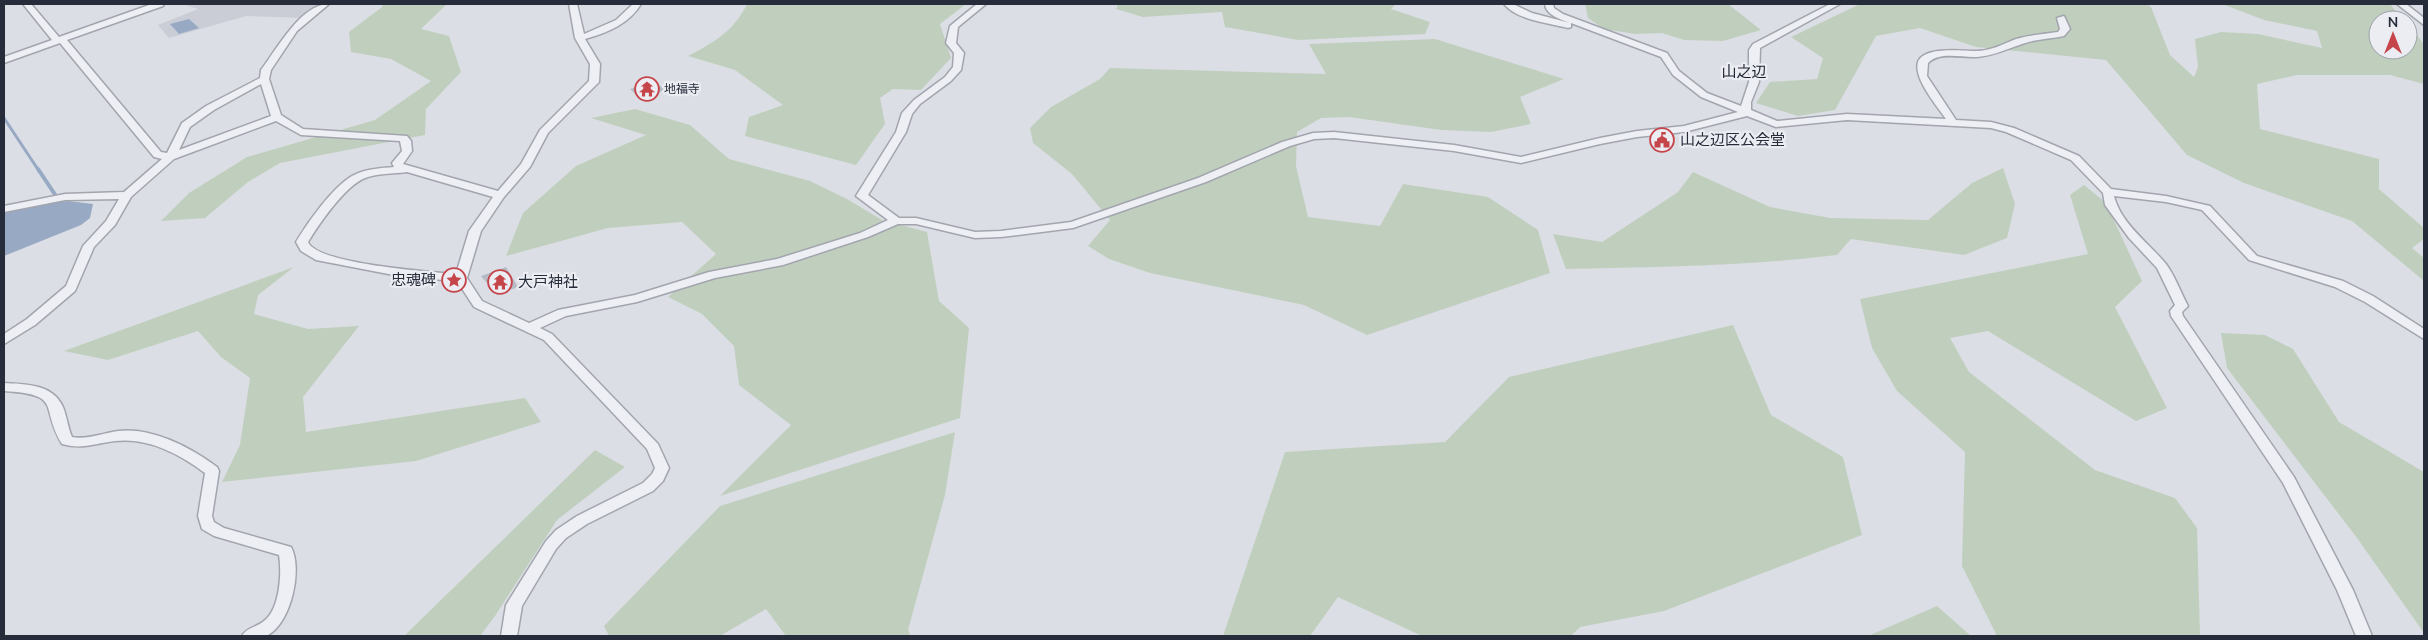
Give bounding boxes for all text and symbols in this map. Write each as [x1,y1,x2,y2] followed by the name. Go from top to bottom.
[2368,10,2418,60] north arrow
[2388,13,2398,32] text: N
[1721,62,1767,82] district label: 山之辺
[634,76,660,102] temple icon: 地福寺
[664,81,700,97] place label: 地福寺
[1649,127,1675,153] public building icon: 山之辺区公会堂
[1680,130,1785,150] place label: 山之辺区公会堂
[441,267,467,293] place icon: 忠魂碑
[487,269,513,295] temple icon: 大戸神社
[391,270,436,290] place label: 忠魂碑
[518,272,578,292] place label: 大戸神社

